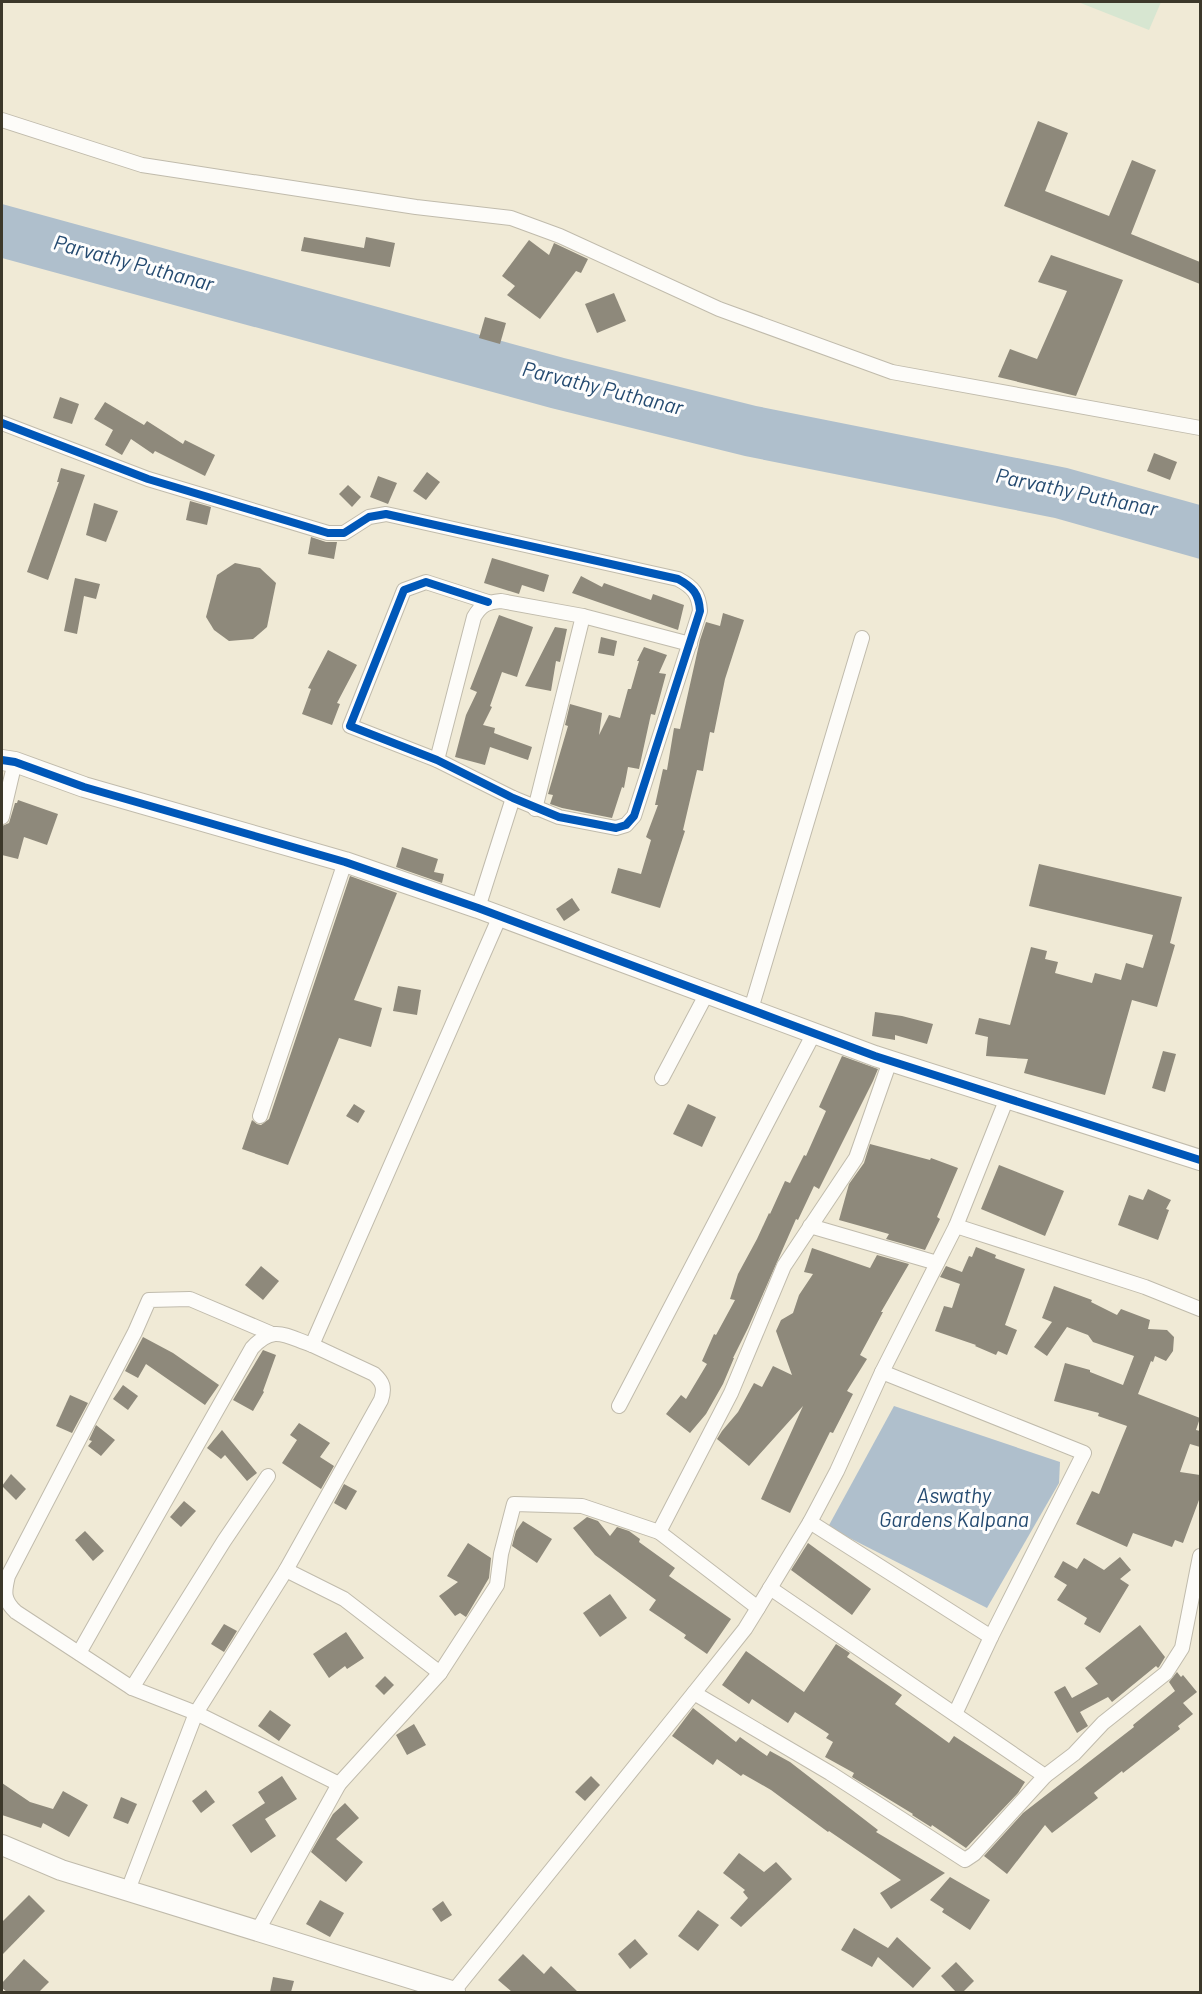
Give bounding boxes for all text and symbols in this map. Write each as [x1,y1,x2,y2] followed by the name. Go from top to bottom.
[51,229,217,296] water label: Parvathy Puthanar
[520,355,687,419] water label: Parvathy Puthanar
[994,462,1161,520] water label: Parvathy Puthanar
[879,1482,1029,1531] water label: Aswathy Gardens Kalpana

